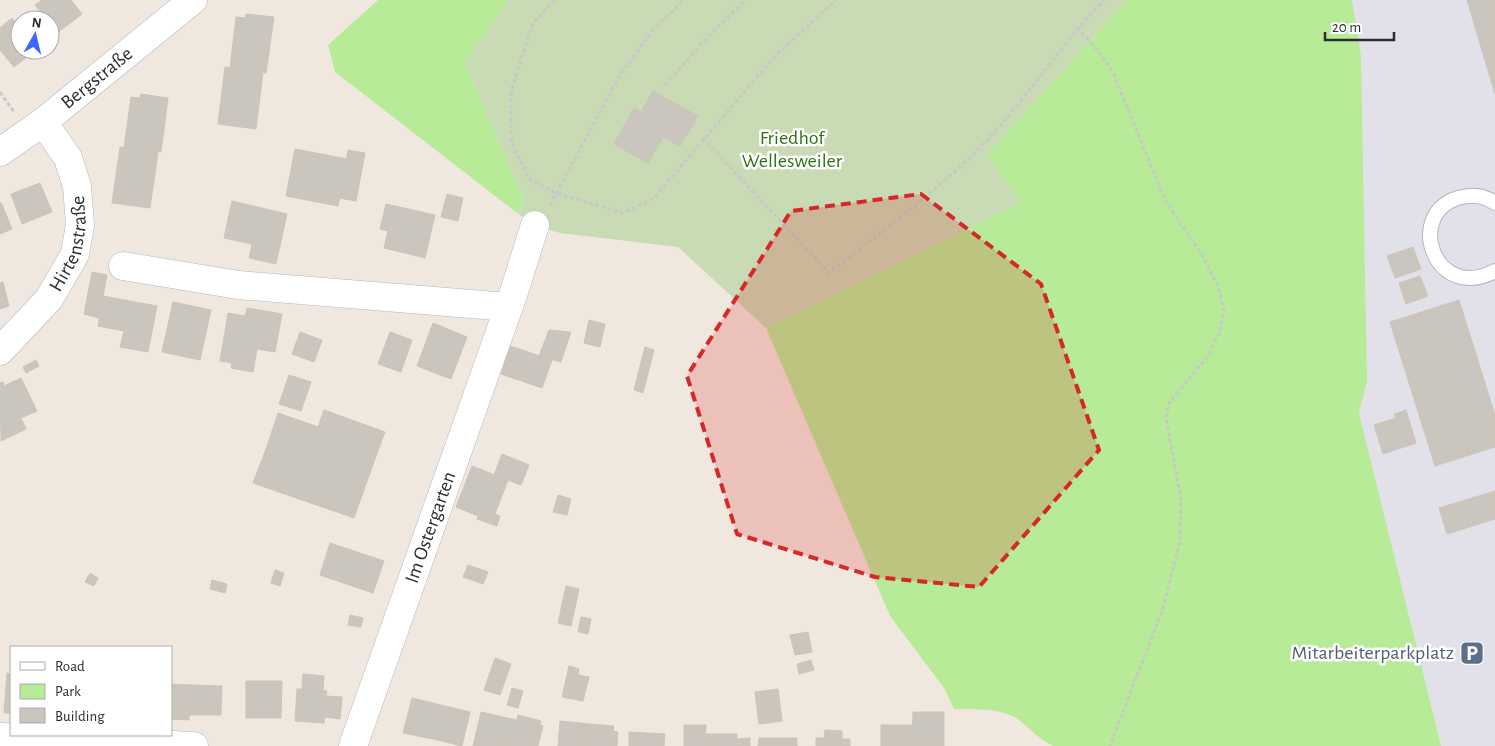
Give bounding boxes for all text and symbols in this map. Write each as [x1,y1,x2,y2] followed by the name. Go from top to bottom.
[10,10,60,60] north arrow
[1325,10,1394,42] scale bar
[31,16,42,31] text: N
[1332,20,1361,35] text: 20 m
[57,43,136,113] street label: Bergstraße
[742,128,843,171] park label: Friedhof Wellesweiler
[46,195,90,295] street label: Hirtenstraße
[402,469,460,586] street label: Im Ostergarten
[1459,640,1485,666] parking icon: Mitarbeiterparkplatz
[1292,643,1454,663] place label: Mitarbeiterparkplatz
[10,646,172,736] legend
[55,659,85,674] text: Road
[55,684,81,699] text: Park
[55,709,105,724] text: Building

